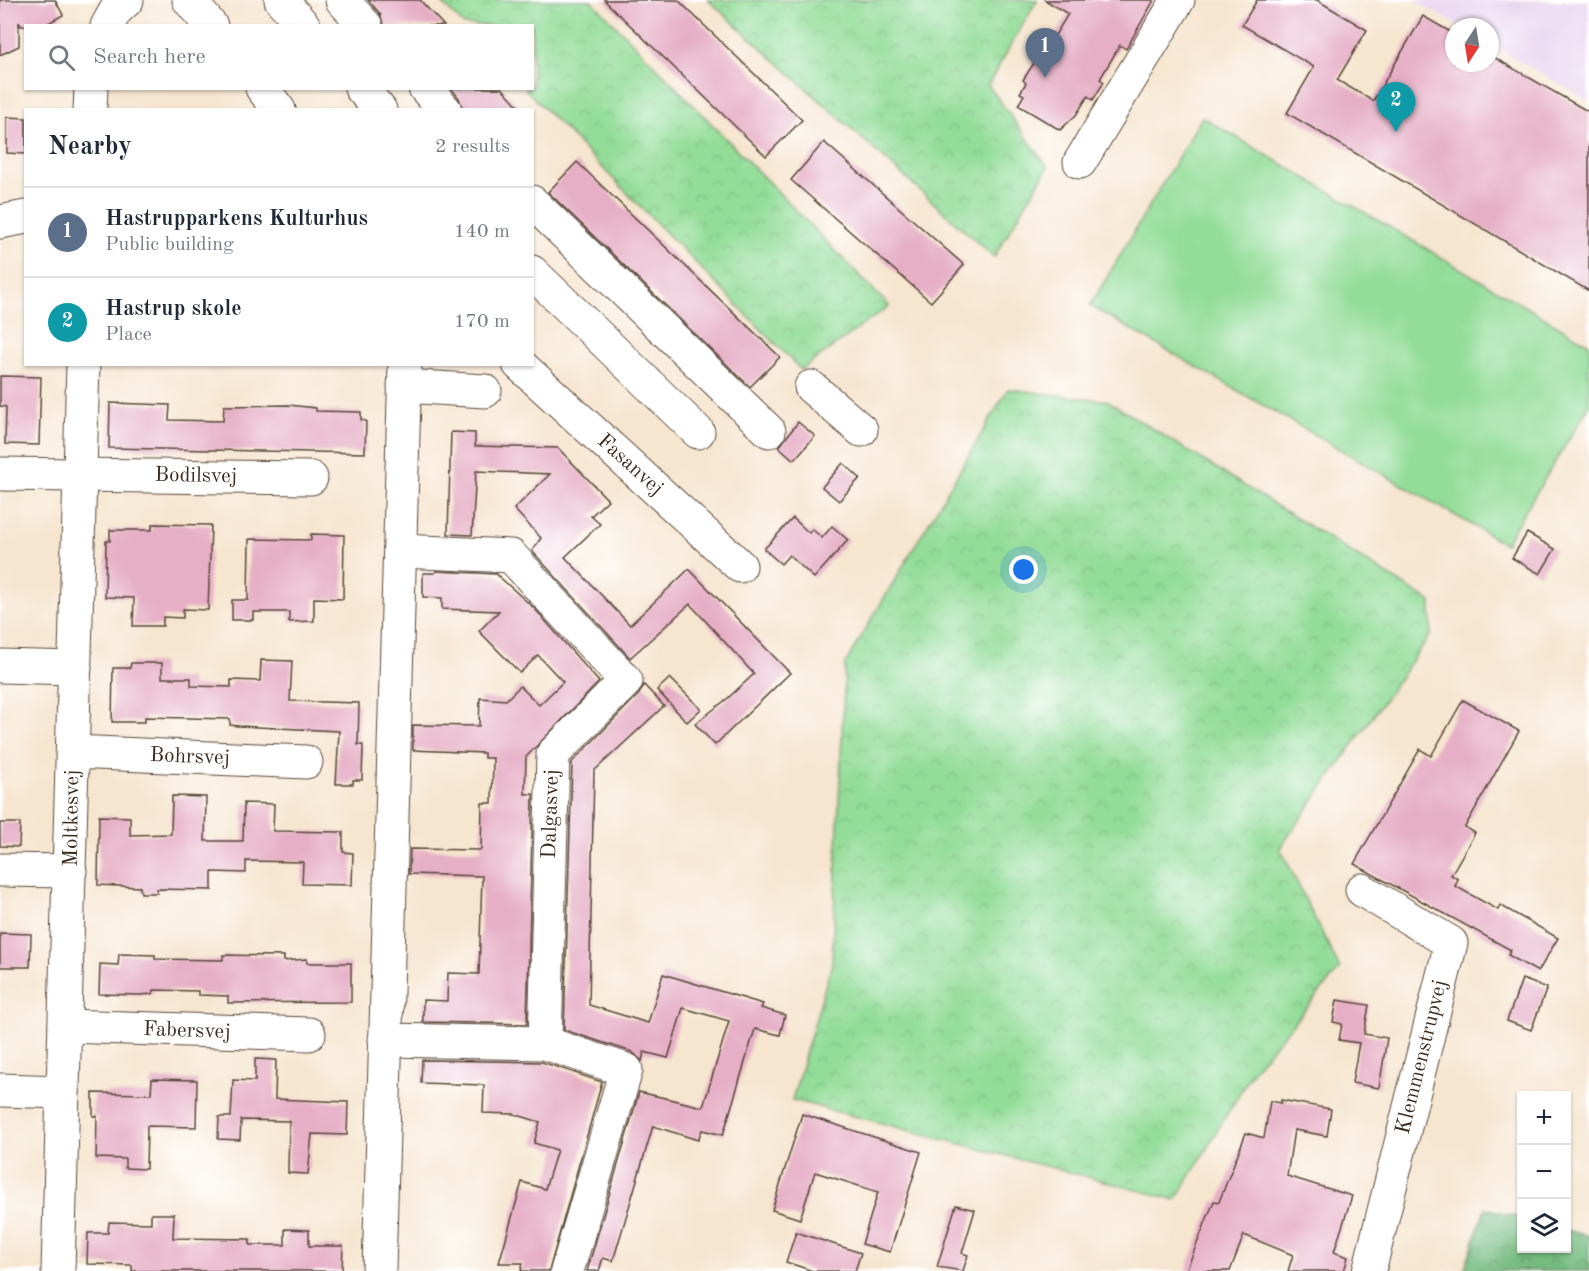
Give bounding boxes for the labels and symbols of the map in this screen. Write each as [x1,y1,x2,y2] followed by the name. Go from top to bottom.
[1445,18,1499,72] north arrow
[1026,28,1064,78] pin: 1
[1376,82,1416,132] pin: 2
[593,430,667,500] street label: Fasanvej
[154,465,238,487] street label: Bodilsvej
[1009,555,1038,584] your location
[149,745,231,769] street label: Bohrsvej
[61,769,83,867] street label: Moltkesvej
[539,769,563,859] street label: Dalgasvej
[1393,978,1451,1136] street label: Klemmenstrupvej
[143,1019,231,1043] street label: Fabersvej

